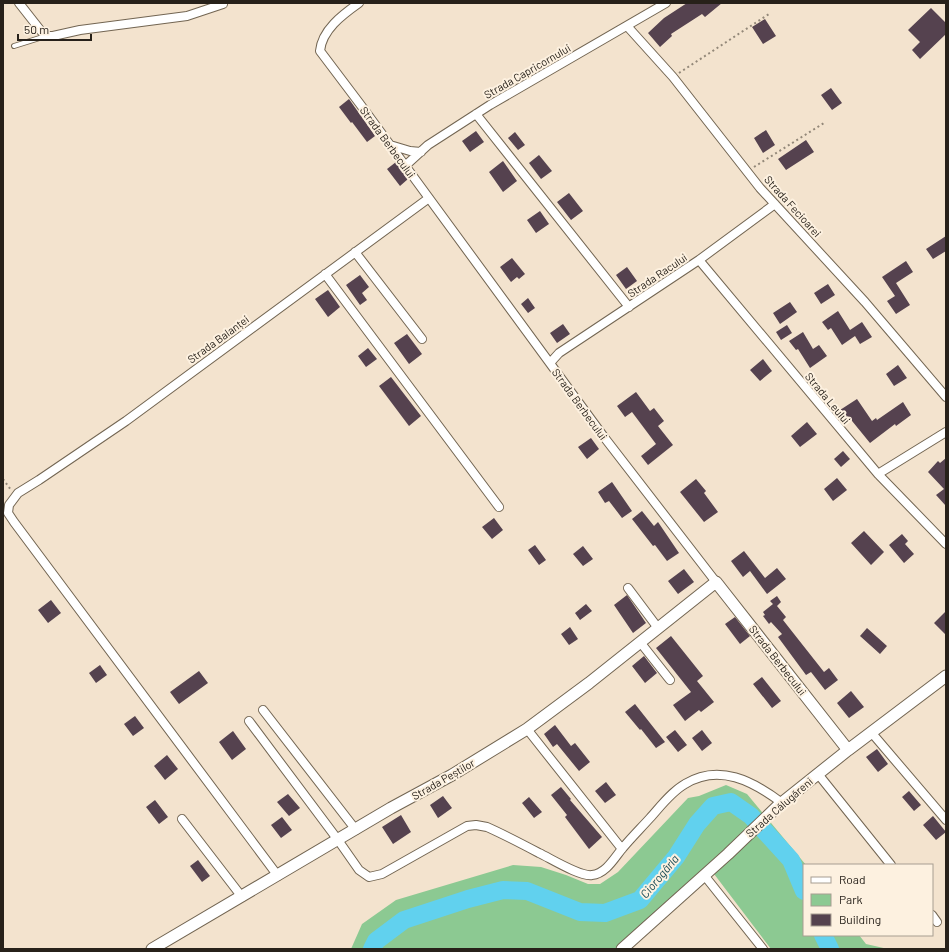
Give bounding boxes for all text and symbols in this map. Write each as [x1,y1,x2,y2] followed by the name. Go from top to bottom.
[18,16,91,42] scale bar
[24,22,49,36] text: 50 m
[481,41,573,101] street label: Strada Capricornului
[358,104,418,180] street label: Strada Berbecului
[762,173,824,240] street label: Strada Fecioarei
[625,250,689,300] street label: Strada Racului
[185,312,251,366] street label: Strada Balanței
[550,366,610,442] street label: Strada Berbecului
[803,370,853,426] street label: Strada Leului
[747,622,809,698] street label: Strada Berbecului
[409,756,477,802] street label: Strada Peștilor
[743,774,815,840] street label: Strada Călugăreni
[637,851,681,901] water label: Ciorogârla
[803,864,933,936] legend
[839,872,866,886] text: Road
[839,892,863,906] text: Park
[839,912,881,926] text: Building

